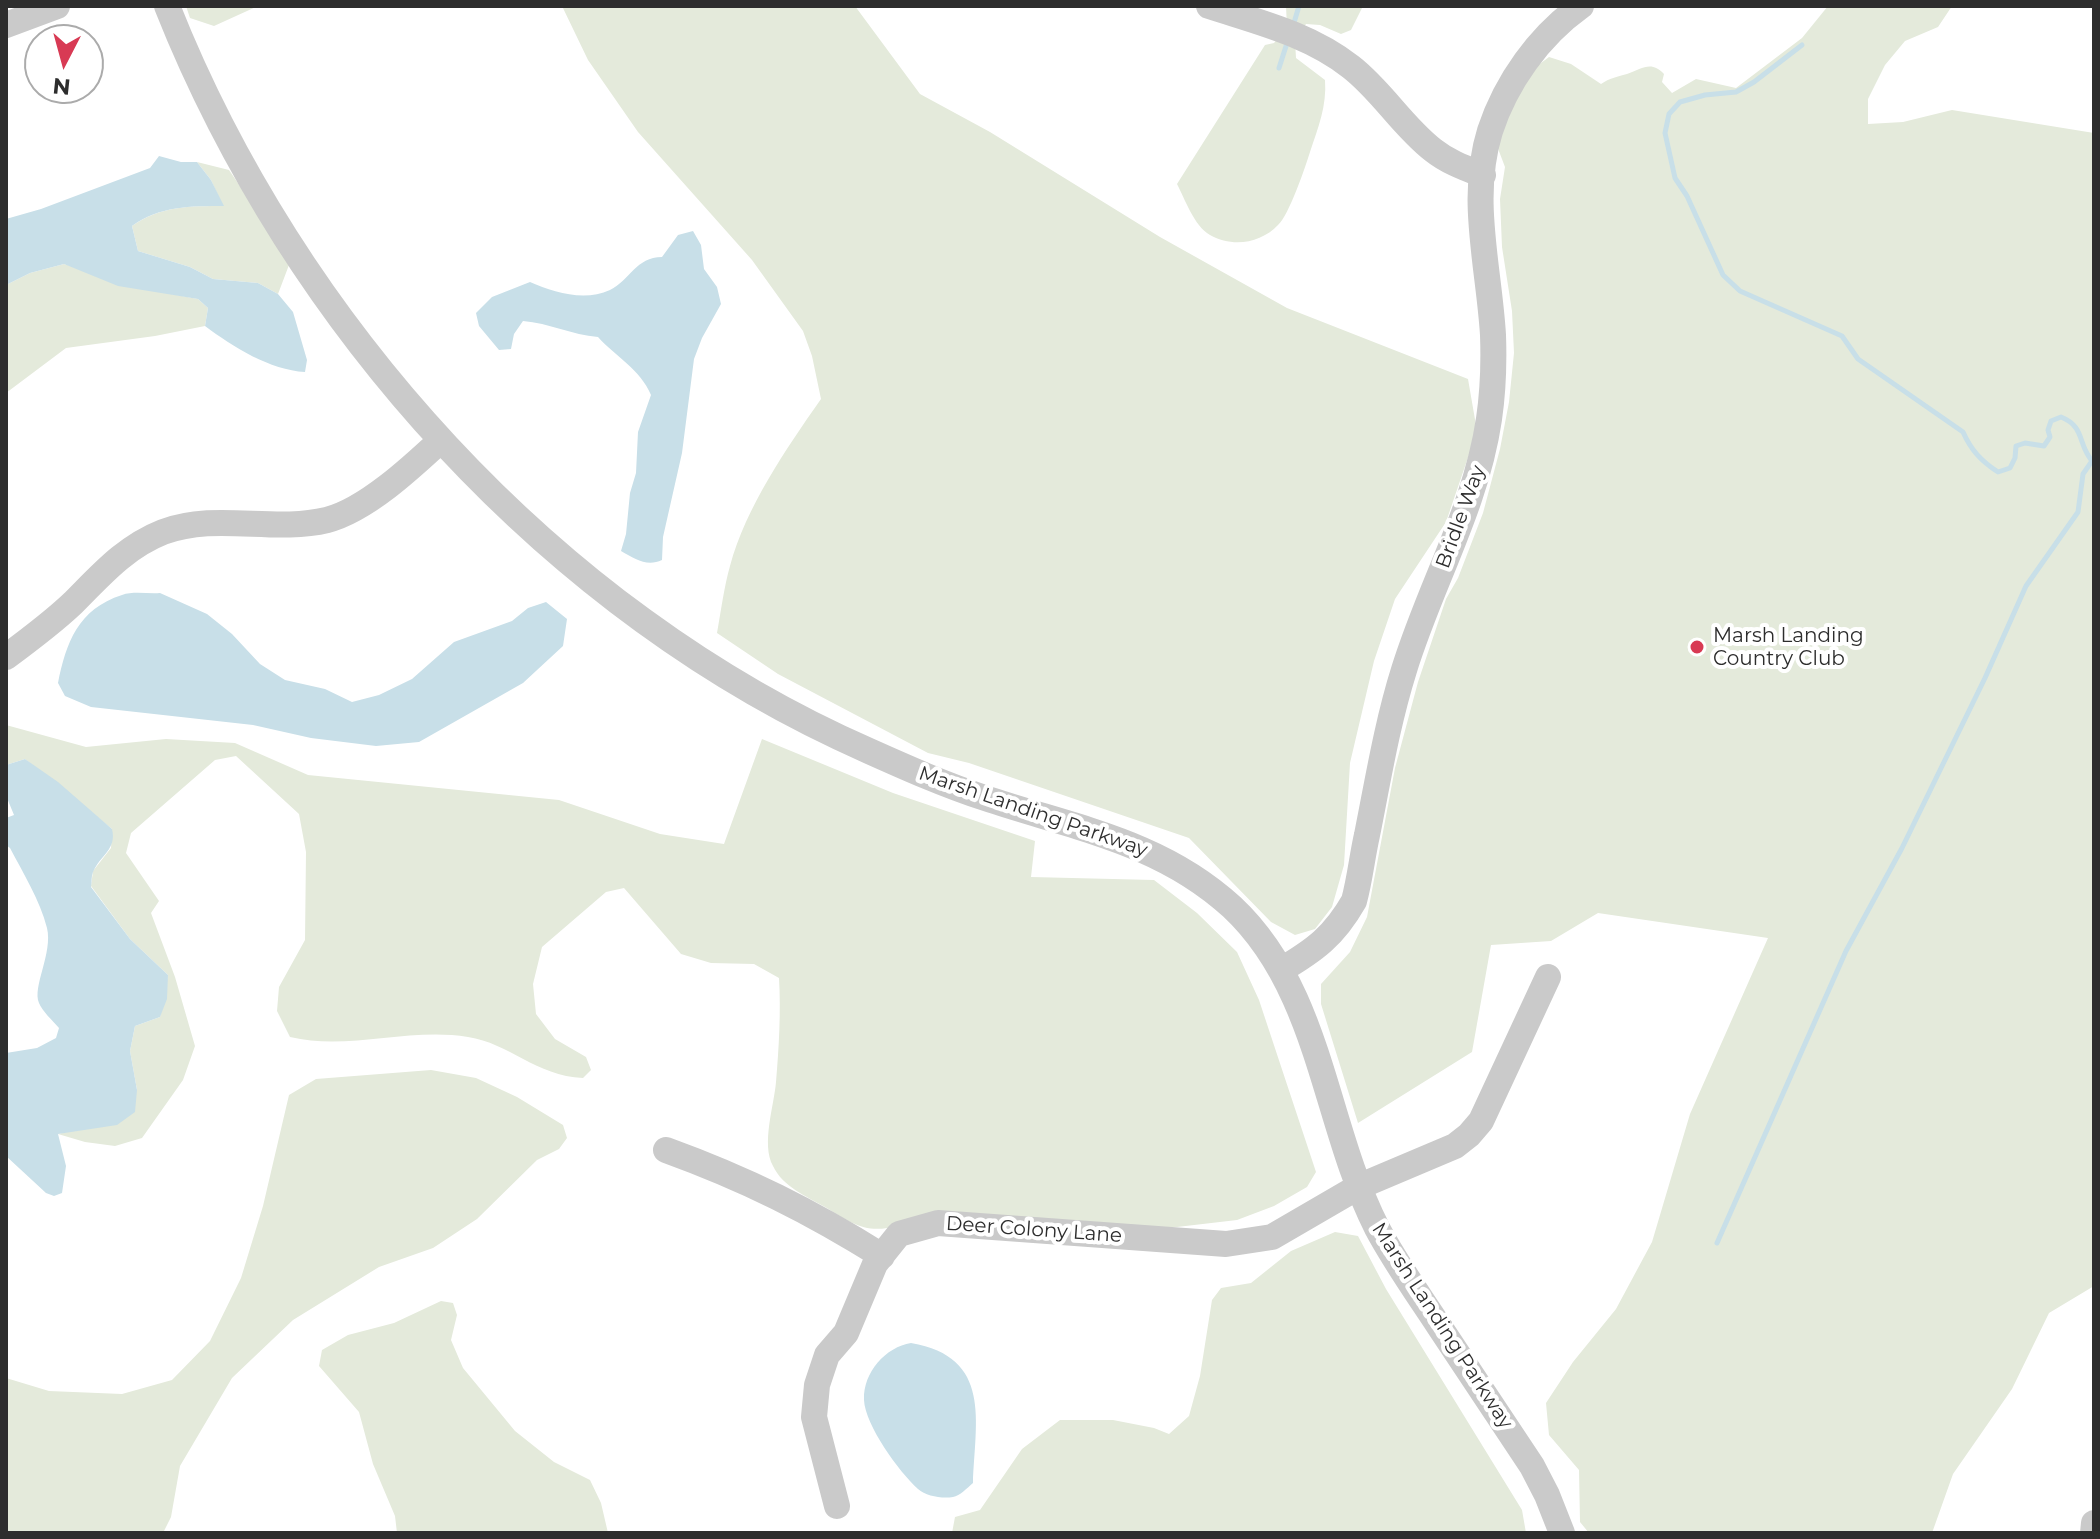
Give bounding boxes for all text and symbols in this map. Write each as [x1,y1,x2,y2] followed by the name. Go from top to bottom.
[24,24,104,104] north arrow
[51,72,72,101] text: N
[1431,462,1491,572] street label: Bridle Way
[1713,624,1864,671] place label: Marsh Landing Country Club
[1688,638,1706,656] marker: Marsh Landing Country Club
[915,762,1151,862] street label: Marsh Landing Parkway
[945,1212,1123,1248] street label: Deer Colony Lane
[1366,1219,1518,1433] street label: Marsh Landing Parkway

